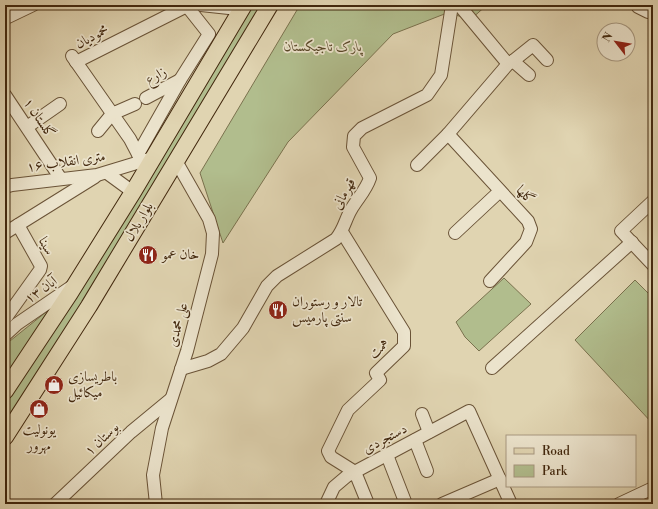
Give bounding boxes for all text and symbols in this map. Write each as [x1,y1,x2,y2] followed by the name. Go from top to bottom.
[72,21,112,53] street label: محمودیان
[596,22,636,62] north arrow
[600,30,617,45] text: N
[284,38,364,57] park label: پارک تاجیکستان
[142,63,171,91] street label: زارع
[19,94,59,142] street label: گلستان ۱
[25,148,107,176] street label: ۱۶ متری انقلاب
[328,175,360,213] street label: قهرمانی
[512,182,538,208] street label: گلها
[120,199,158,245] street label: بلوار بلال
[34,234,58,258] street label: سینا
[137,244,159,266] restaurant icon: خان عمو
[160,246,199,264] place label: خان عمو
[21,271,63,308] street label: ۱۳ آبان
[292,293,363,328] place label: تالار و رستوران سنتی پارمیس
[267,299,289,321] restaurant icon: تالار و رستوران سنتی پارمیس
[163,301,193,349] street label: علی محمدی
[365,335,393,363] street label: همت
[68,368,118,403] place label: باطریسازی میکائیل
[43,374,65,396] shop icon: باطریسازی میکائیل
[28,398,50,420] shop icon: یونولیت مهرور
[81,418,123,460] street label: بوستان ۱
[360,420,410,458] street label: دستجردی
[22,421,57,455] place label: یونولیت مهرور
[506,435,636,487] legend
[542,444,570,459] text: Road
[542,464,568,479] text: Park

